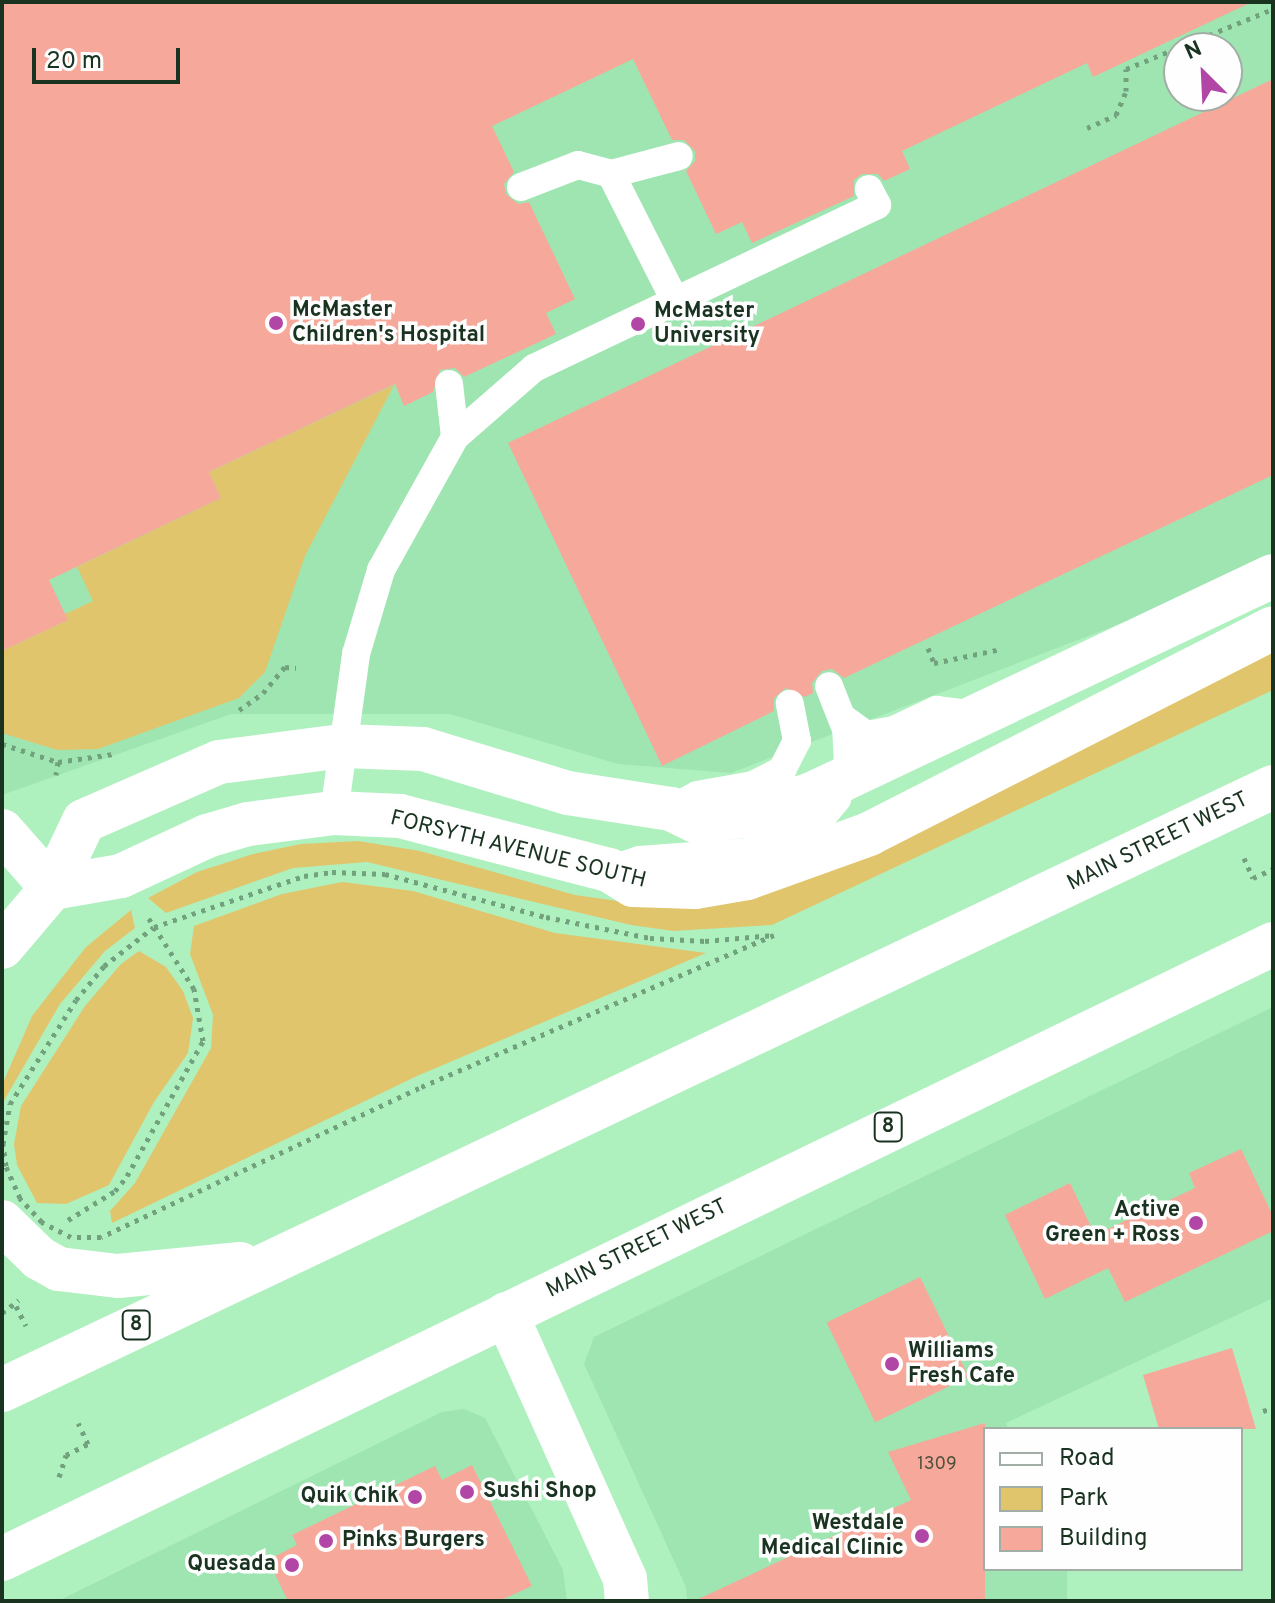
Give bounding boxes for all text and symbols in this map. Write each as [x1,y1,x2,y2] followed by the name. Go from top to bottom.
[36,32,184,82] scale bar
[1163,32,1243,112] north arrow
[1181,36,1207,67] text: N
[46,47,102,77] text: 20 m
[292,297,485,348] place label: McMaster Children's Hospital
[654,298,760,350] place label: McMaster University
[267,314,285,332] marker: McMaster Children's Hospital
[629,315,647,333] marker: McMaster University
[1062,786,1254,898] street label: MAIN STREET WEST
[387,805,649,895] street label: FORSYTH AVENUE SOUTH
[872,1111,904,1143] road number: 8
[541,1193,733,1305] street label: MAIN STREET WEST
[1045,1197,1180,1248] place label: Active Green + Ross
[1187,1214,1205,1232] marker: Active Green + Ross
[120,1309,152,1341] road number: 8
[908,1338,1015,1390] place label: Williams Fresh Cafe
[883,1355,901,1373] marker: Williams Fresh Cafe
[983,1427,1243,1571] legend
[1059,1444,1115,1474] text: Road
[917,1454,957,1476] house number: 1309
[483,1479,597,1505] place label: Sushi Shop
[458,1483,476,1501] marker: Sushi Shop
[300,1484,399,1510] place label: Quik Chik
[1059,1484,1109,1514] text: Park
[406,1488,424,1506] marker: Quik Chik
[761,1510,904,1562] place label: Westdale Medical Clinic
[1059,1524,1148,1554] text: Building
[911,1525,933,1547] marker: Westdale Medical Clinic
[342,1528,485,1554] place label: Pinks Burgers
[317,1532,335,1550] marker: Pinks Burgers
[187,1552,276,1578] place label: Quesada
[283,1556,301,1574] marker: Quesada

